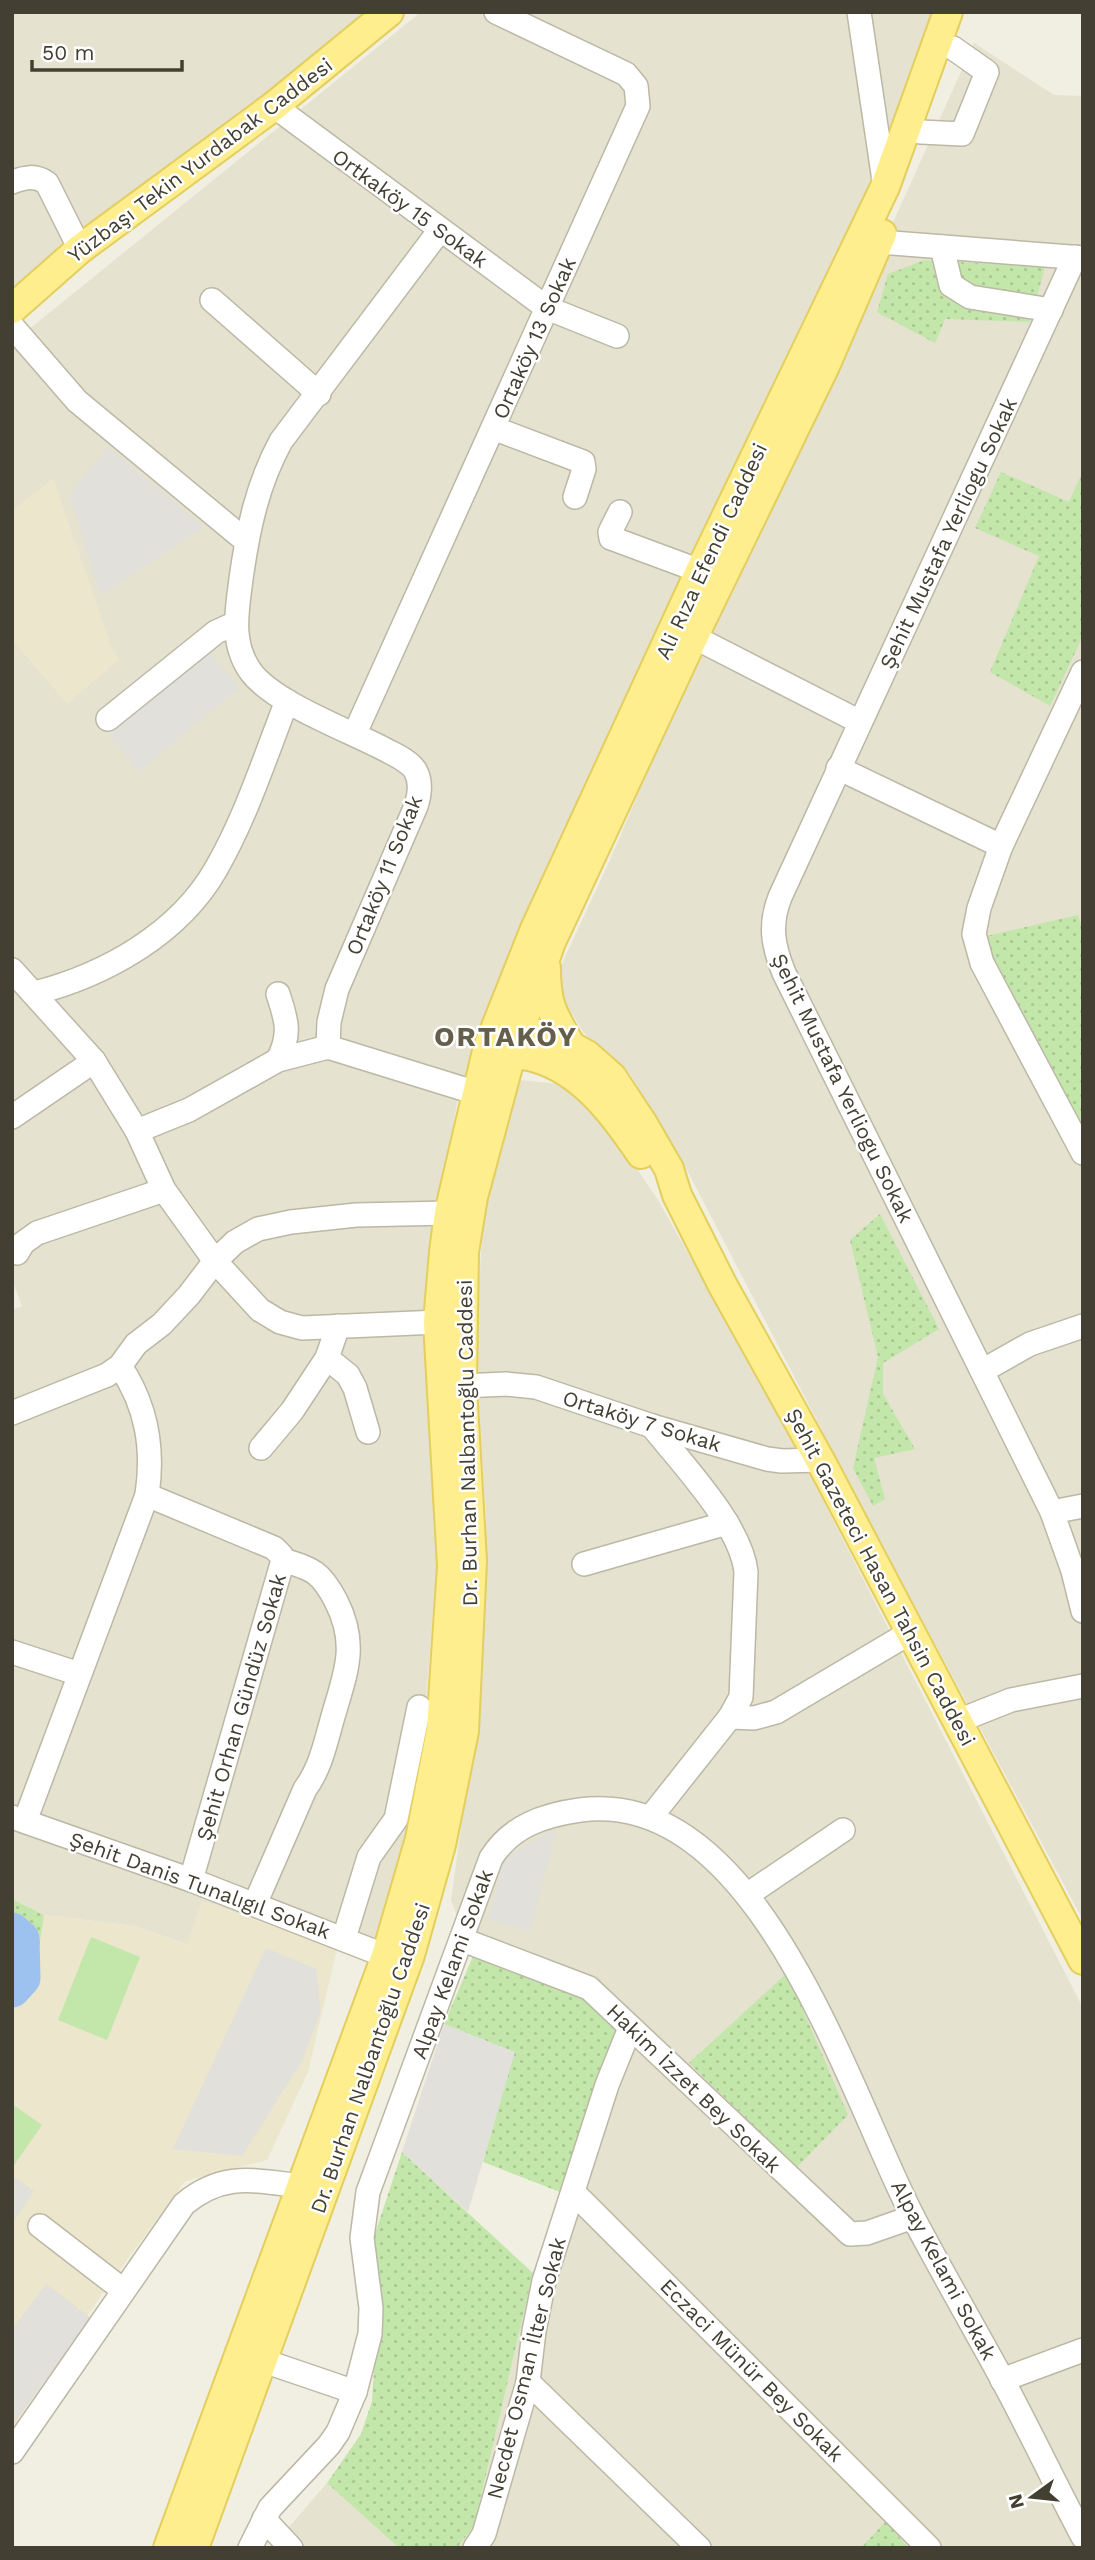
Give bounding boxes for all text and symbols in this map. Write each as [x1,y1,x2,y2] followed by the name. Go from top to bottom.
[32,28,182,72] scale bar
[42,40,94,65] text: 50 m
[63,52,337,268] street label: Yüzbaşı Tekin Yurdabak Caddesi
[327,143,493,273] street label: Ortkaköy 15 Sokak
[487,253,581,423] street label: Ortaköy 13 Sokak
[874,393,1022,673] street label: Şehit Mustafa Yerliogu Sokak
[650,439,772,663] street label: Ali Rıza Efendi Caddesi
[341,791,427,959] street label: Ortaköy 11 Sokak
[767,949,919,1227] street label: Şehit Mustafa Yerliogu Sokak
[434,1020,578,1053] district label: ORTAKÖY
[452,1279,482,1607] street label: Dr. Burhan Nalbantoğlu Caddesi
[560,1385,724,1457] street label: Ortaköy 7 Sokak
[781,1404,981,1750] street label: Şehit Gazeteci Hasan Tahsin Caddesi
[191,1571,291,1843] street label: Şehit Orhan Gündüz Sokak
[66,1826,334,1944] street label: Şehit Danis Tunalıgıl Sokak
[406,1866,498,2062] street label: Alpay Kelami Sokak
[305,1899,435,2217] street label: Dr. Burhan Nalbantoğlu Caddesi
[602,1998,786,2178] street label: Hakim İzzet Bey Sokak
[886,2176,1002,2364] street label: Alpay Kelami Sokak
[481,2235,571,2501] street label: Necdet Osman İlter Sokak
[655,2273,849,2467] street label: Eczaci Münür Bey Sokak
[997,2462,1067,2532] north arrow
[1003,2491,1029,2511] text: N

